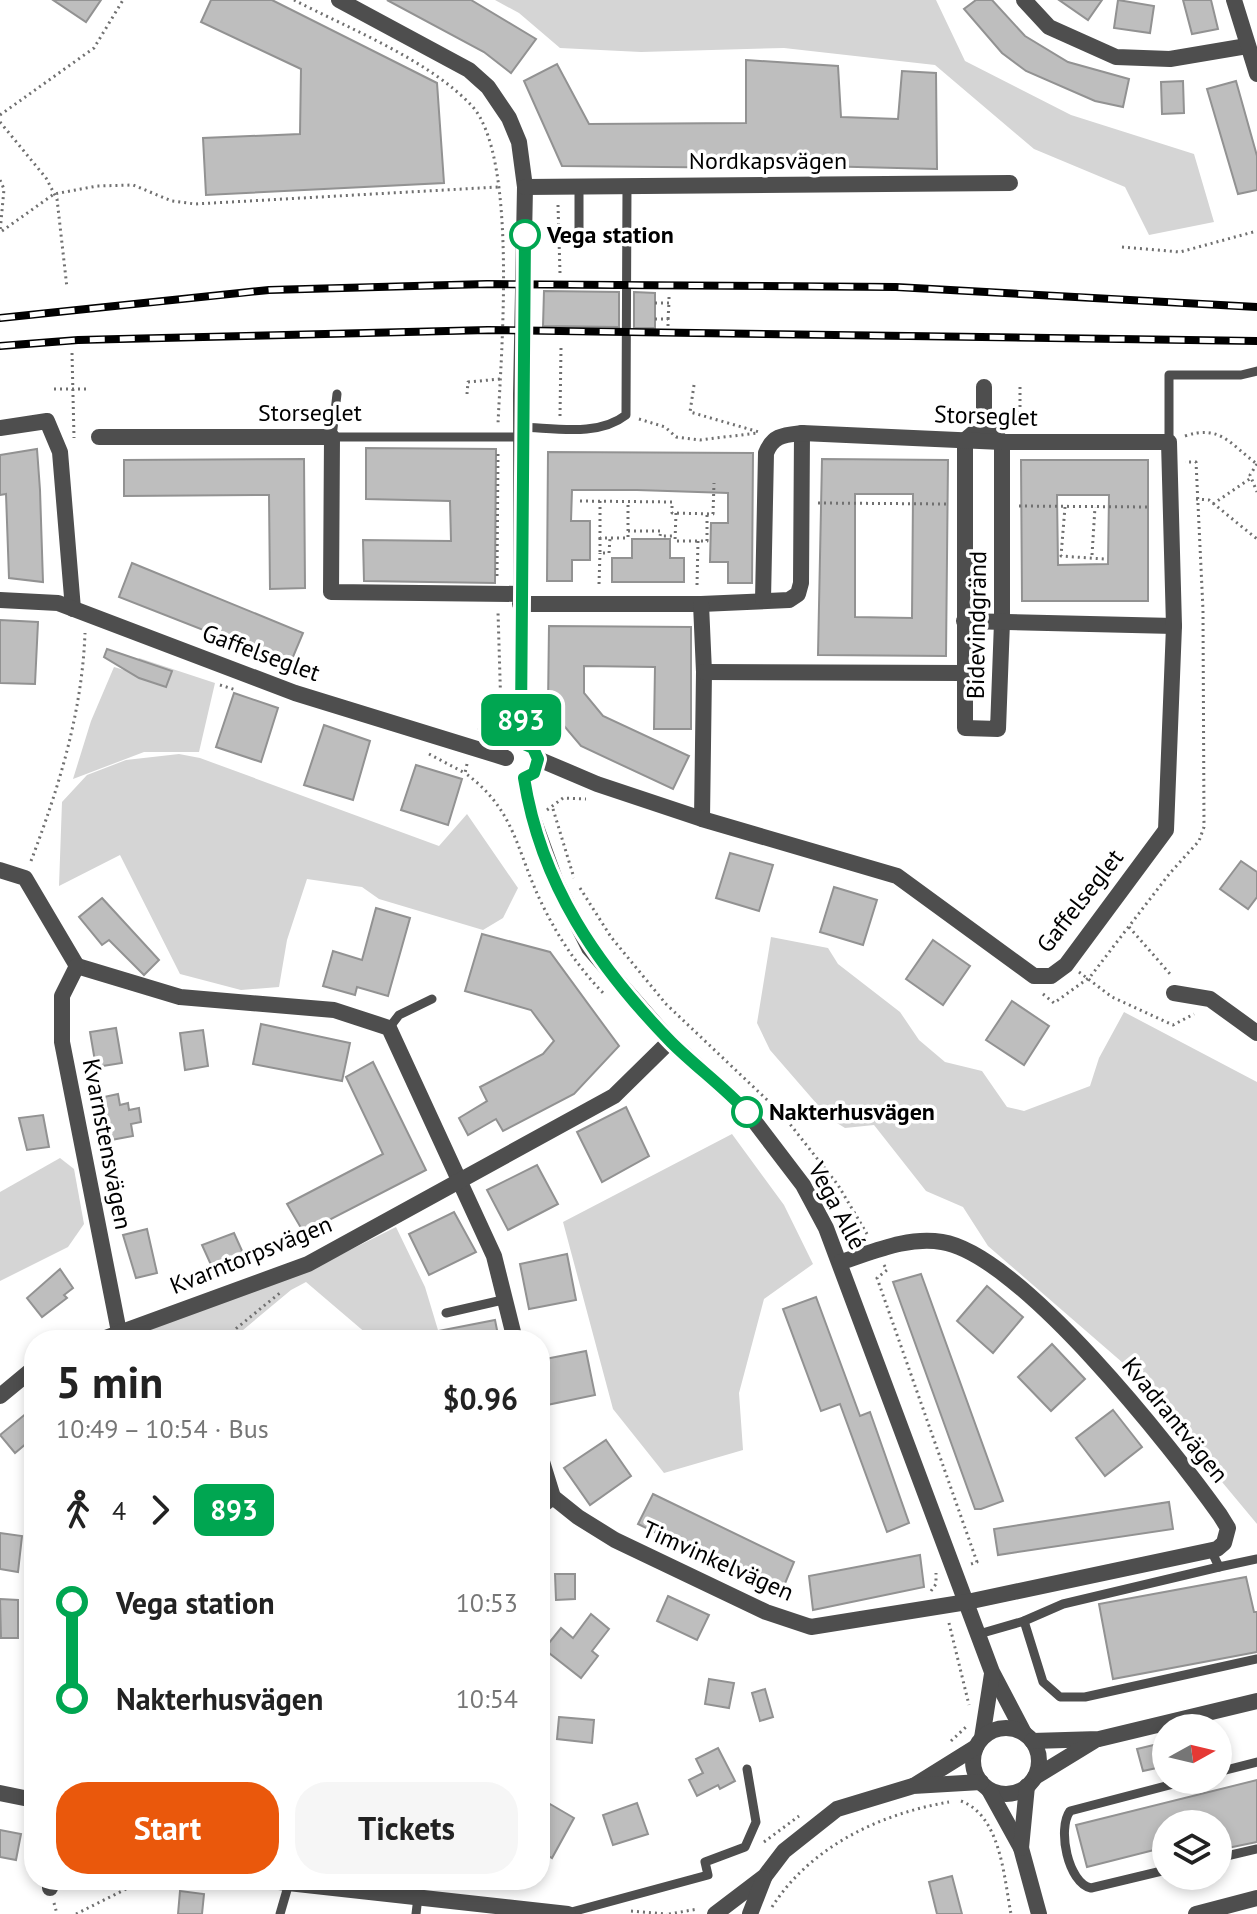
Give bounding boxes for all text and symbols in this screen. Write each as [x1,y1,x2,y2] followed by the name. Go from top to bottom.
[689,145,847,176] street label: Nordkapsvägen
[546,219,674,250] place label: Vega station
[510,220,540,250] marker: Vega station
[258,397,362,428] street label: Storseglet
[934,398,1038,433] street label: Storseglet
[960,551,993,699] street label: Bidevindgränd
[198,617,324,688] street label: Gaffelseglet
[475,694,567,746] line badge: 893
[497,701,545,738] text: 893
[1029,843,1130,959] street label: Gaffelseglet
[76,1056,139,1232] street label: Kvarnstensvägen
[769,1096,935,1127] place label: Nakterhusvägen
[732,1097,762,1127] marker: Nakterhusvägen
[801,1156,873,1255] street label: Vega Allé
[165,1208,336,1301] street label: Kvarntorpsvägen
[1115,1351,1235,1489] street label: Kvadrantvägen
[56,1353,163,1410] text: 5 min
[443,1379,518,1418] text: $0.96
[56,1412,269,1445] text: 10:49 – 10:54 · Bus
[56,1488,100,1532] icon: walk
[138,1488,182,1532] icon: forward
[210,1491,258,1528] text: 893
[112,1494,126,1527] text: 4
[638,1513,799,1608] street label: Timvinkelvägen
[116,1583,275,1622] text: Vega station
[456,1586,518,1619] text: 10:53
[116,1679,323,1718] text: Nakterhusvägen
[456,1682,518,1715] text: 10:54
[1152,1714,1232,1794] north arrow
[1152,1714,1232,1890] map controls
[56,1782,279,1874] button: Start
[295,1782,518,1874] button: Tickets
[1152,1810,1232,1890] button: layers

